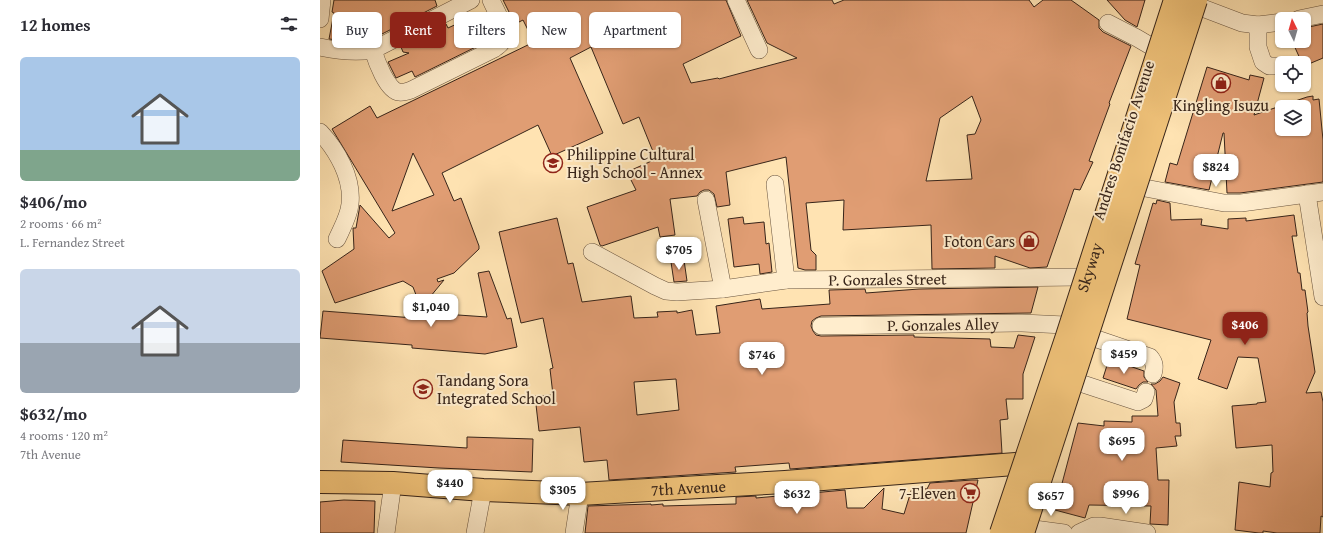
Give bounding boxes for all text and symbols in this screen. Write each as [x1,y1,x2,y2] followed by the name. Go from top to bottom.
[20,12,91,37] text: 12 homes
[332,12,382,48] chip: Buy
[390,12,446,48] chip: Rent
[454,12,519,48] chip: Filters
[527,12,581,48] chip: New
[589,12,681,48] chip: Apartment
[1275,12,1311,48] north arrow
[1275,12,1311,136] map controls
[278,13,300,35] icon: filters
[1275,56,1311,92] button: locate
[1086,57,1160,223] street label: Andres Bonifacio Avenue
[1210,72,1232,94] shop icon: Kingling Isuzu
[124,83,196,155] icon: home
[1173,93,1269,117] place label: Kingling Isuzu
[1275,100,1311,136] button: layers
[567,142,704,184] place label: Philippine Cultural High School - Annex
[542,152,564,174] school or university icon: Philippine Cultural High School - Annex
[1192,154,1240,188] pin: $824
[1203,157,1229,176] text: $824
[20,189,87,214] text: $406/mo
[20,214,102,233] text: 2 rooms · 66 m²
[944,229,1015,253] place label: Foton Cars
[1018,230,1040,252] shop icon: Foton Cars
[20,233,125,252] text: L. Fernandez Street
[655,237,703,271] pin: $705
[1070,239,1108,295] street label: Skyway
[666,240,692,259] text: $705
[828,266,947,292] street label: P. Gonzales Street
[398,294,464,328] pin: $1,040
[124,295,196,367] icon: home
[412,297,450,316] text: $1,040
[887,311,999,337] street label: P. Gonzales Alley
[1221,312,1269,346] pin: $406
[1232,315,1258,334] text: $406
[1100,341,1148,375] pin: $459
[738,342,786,376] pin: $746
[1111,344,1137,363] text: $459
[749,345,775,364] text: $746
[437,368,556,410] place label: Tandang Sora Integrated School
[412,378,434,400] school or university icon: Tandang Sora Integrated School
[20,401,87,426] text: $632/mo
[20,426,108,445] text: 4 rooms · 120 m²
[1098,428,1146,462] pin: $695
[1109,431,1135,450] text: $695
[20,445,81,464] text: 7th Avenue
[426,470,474,504] pin: $440
[437,473,463,492] text: $440
[650,473,727,502] street label: 7th Avenue
[539,477,587,511] pin: $305
[550,480,576,499] text: $305
[773,481,821,515] pin: $632
[899,481,956,505] place label: 7-Eleven
[1102,481,1150,515] pin: $996
[959,482,981,504] supermarket icon: 7-Eleven
[1027,483,1075,517] pin: $657
[784,484,810,503] text: $632
[1113,484,1139,503] text: $996
[1038,486,1064,505] text: $657

